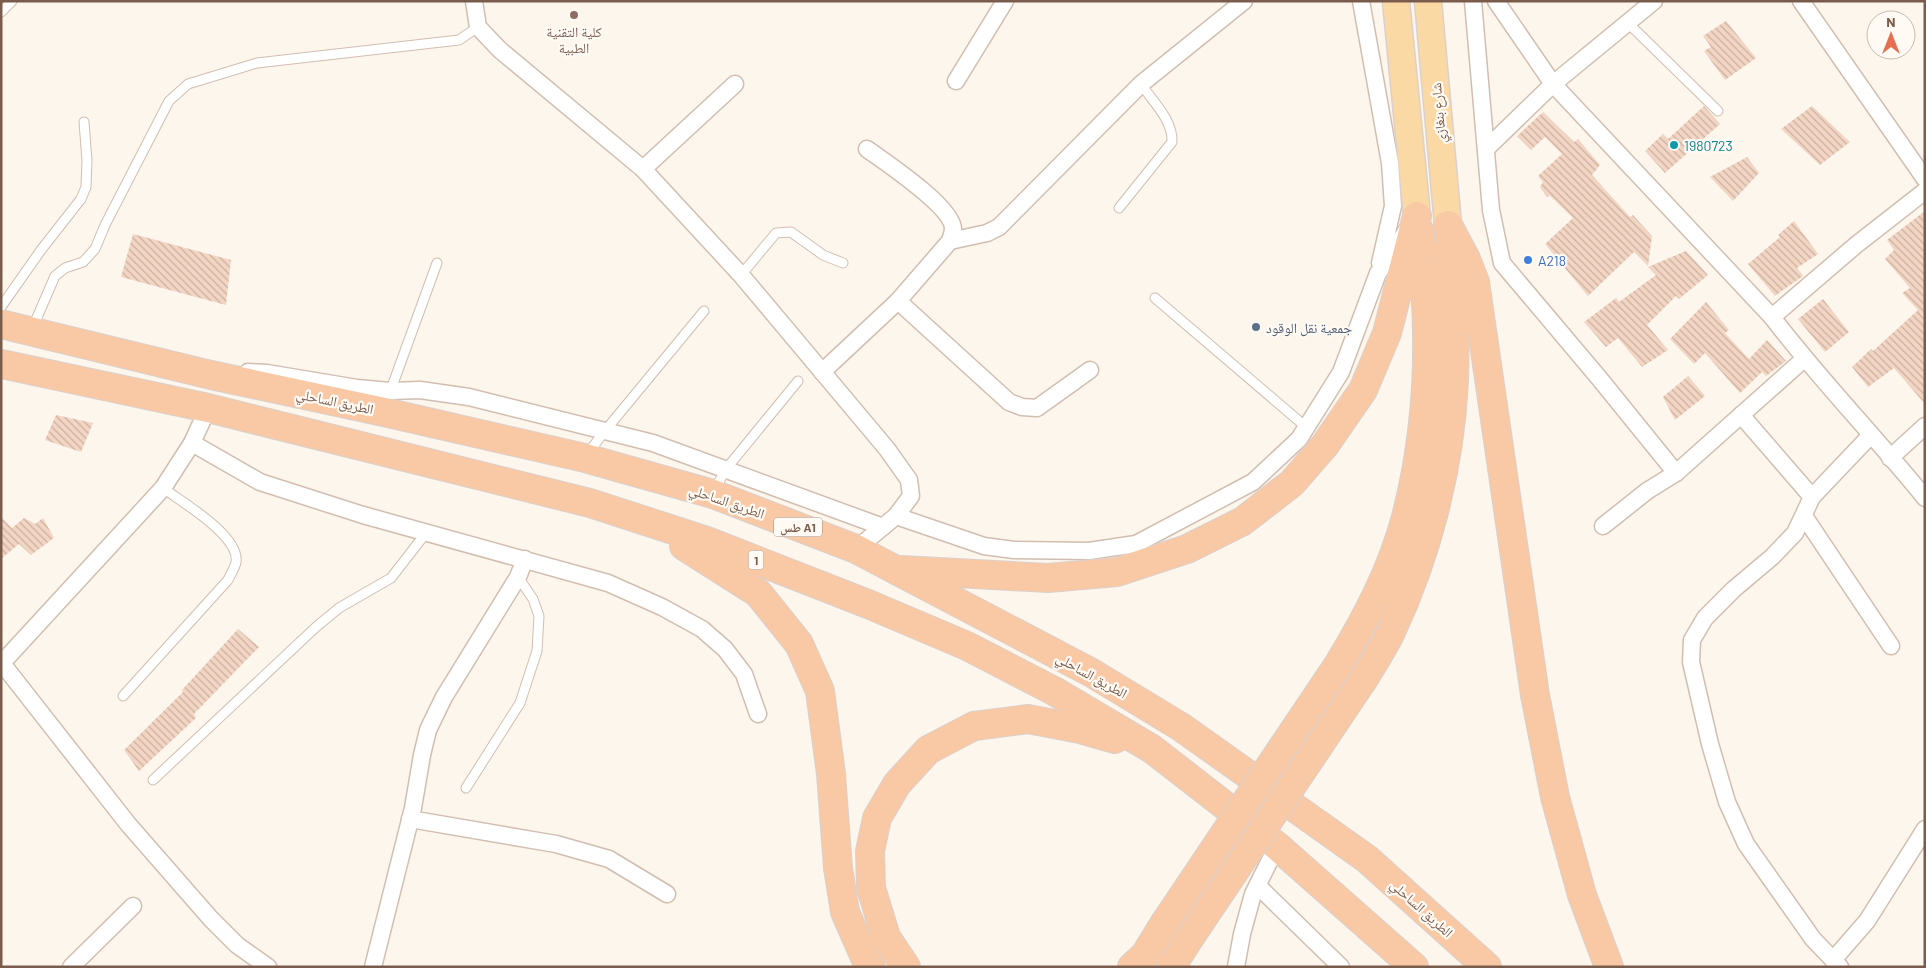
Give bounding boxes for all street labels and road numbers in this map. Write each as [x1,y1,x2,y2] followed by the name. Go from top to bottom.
[1427,82,1453,144] street label: شارع بنغازي
[294,385,375,421] street label: الطريق الساحلي
[686,480,767,525] street label: الطريق الساحلي
[774,518,822,536] road number: طس A1
[748,550,764,570] road number: 1
[1052,649,1130,705] street label: الطريق الساحلي
[1385,875,1457,943] street label: الطريق الساحلي

